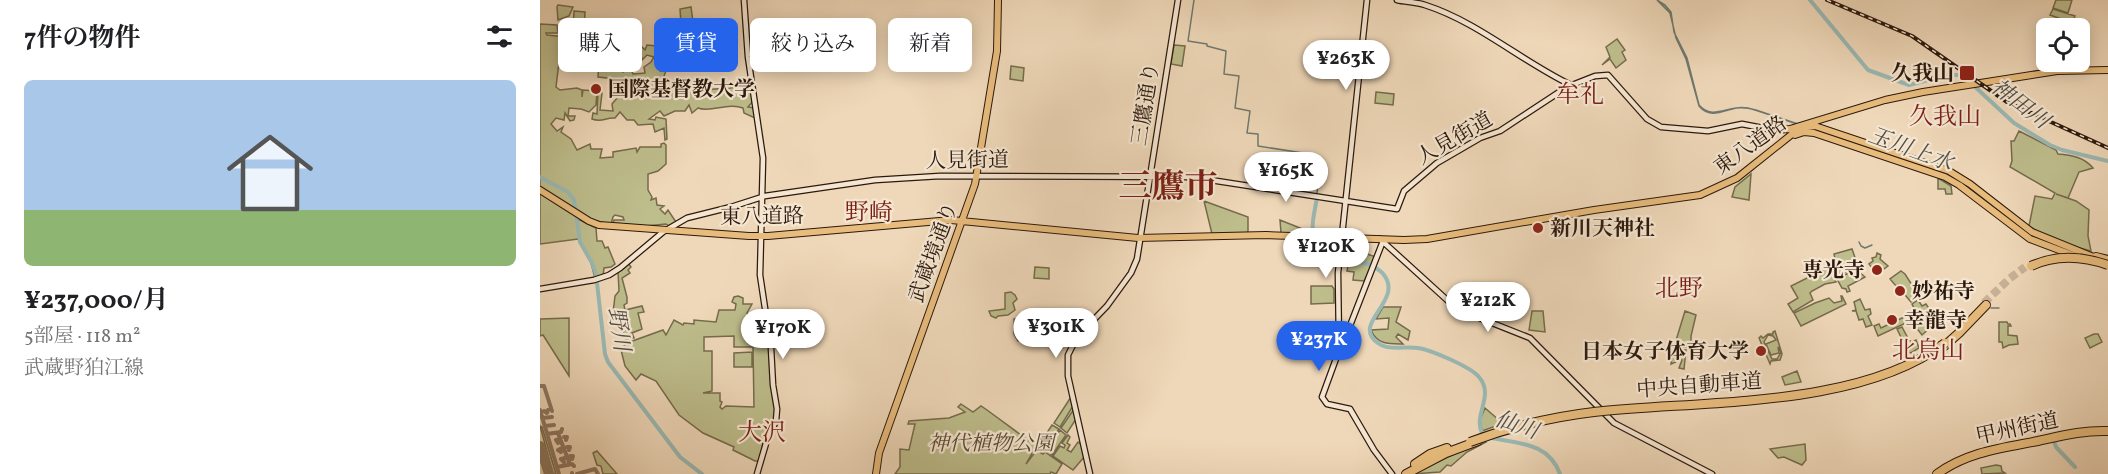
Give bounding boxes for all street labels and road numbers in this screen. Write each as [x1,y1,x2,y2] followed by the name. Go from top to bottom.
[1126,60,1167,148] street label: 三鷹通り
[1411,106,1498,173] street label: 人見街道
[1708,110,1793,183] street label: 東八道路
[925,146,1009,177] street label: 人見街道
[903,198,966,307] street label: 武蔵境通り
[720,202,804,233] street label: 東八道路
[1635,368,1763,405] street label: 中央自動車道
[1973,407,2061,452] street label: 甲州街道

